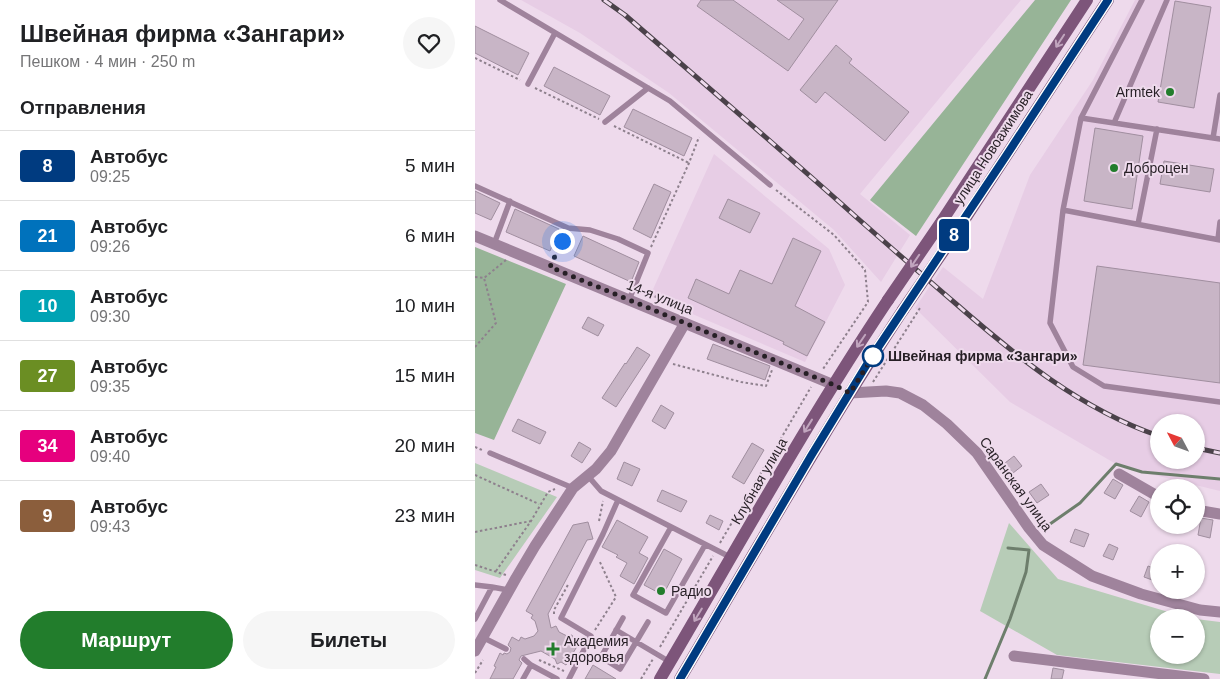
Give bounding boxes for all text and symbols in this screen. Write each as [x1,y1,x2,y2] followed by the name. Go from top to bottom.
[403,17,455,69] button: heart
[20,20,345,47] text: Швейная фирма «Зангари»
[1055,34,1065,48] one-way arrow
[20,53,195,70] text: Пешком · 4 мин · 250 m
[1116,84,1161,100] place label: Armtek
[1164,86,1176,98] marker: Armtek
[950,87,1036,207] street label: улица Новоажимова
[20,97,146,118] text: Отправления
[90,146,168,167] text: Автобус
[405,155,455,176] text: 5 мин
[42,156,53,176] text: 8
[1124,160,1188,176] place label: Доброцен
[1108,162,1120,174] marker: Доброцен
[90,168,130,185] text: 09:25
[90,216,168,237] text: Автобус
[938,219,970,251] line badge: 8
[405,225,455,246] text: 6 мин
[949,225,959,245] text: 8
[37,226,58,246] text: 21
[550,229,575,254] your location
[90,238,130,255] text: 09:26
[910,253,920,267] one-way arrow
[624,276,696,318] street label: 14-я улица
[90,286,168,307] text: Автобус
[394,295,455,316] text: 10 мин
[37,296,58,316] text: 10
[90,308,130,325] text: 09:30
[856,334,866,348] one-way arrow
[862,345,884,367] marker: Швейная фирма «Зангари»
[888,348,1078,364] place label: Швейная фирма «Зангари»
[90,356,168,377] text: Автобус
[394,365,455,386] text: 15 мин
[37,366,58,386] text: 27
[90,378,130,395] text: 09:35
[1150,414,1205,469] north arrow
[1150,414,1205,664] map controls
[803,419,813,433] one-way arrow
[90,426,168,447] text: Автобус
[976,434,1056,534] street label: Саранская улица
[394,435,455,456] text: 20 мин
[728,435,790,527] street label: Клубная улица
[37,436,58,456] text: 34
[90,448,130,465] text: 09:40
[1150,479,1205,534] button: locate
[90,496,168,517] text: Автобус
[394,505,455,526] text: 23 мин
[42,506,53,526] text: 9
[90,518,130,535] text: 09:43
[1150,544,1205,599] button: +
[671,583,712,599] place label: Радио
[655,585,667,597] marker: Радио
[693,607,703,622] one-way arrow
[1150,609,1205,664] button: −
[20,611,233,669] button: Маршрут
[243,611,455,669] button: Билеты
[564,633,629,665] place label: Академия здоровья
[546,642,560,656] marker: Академия здоровья

